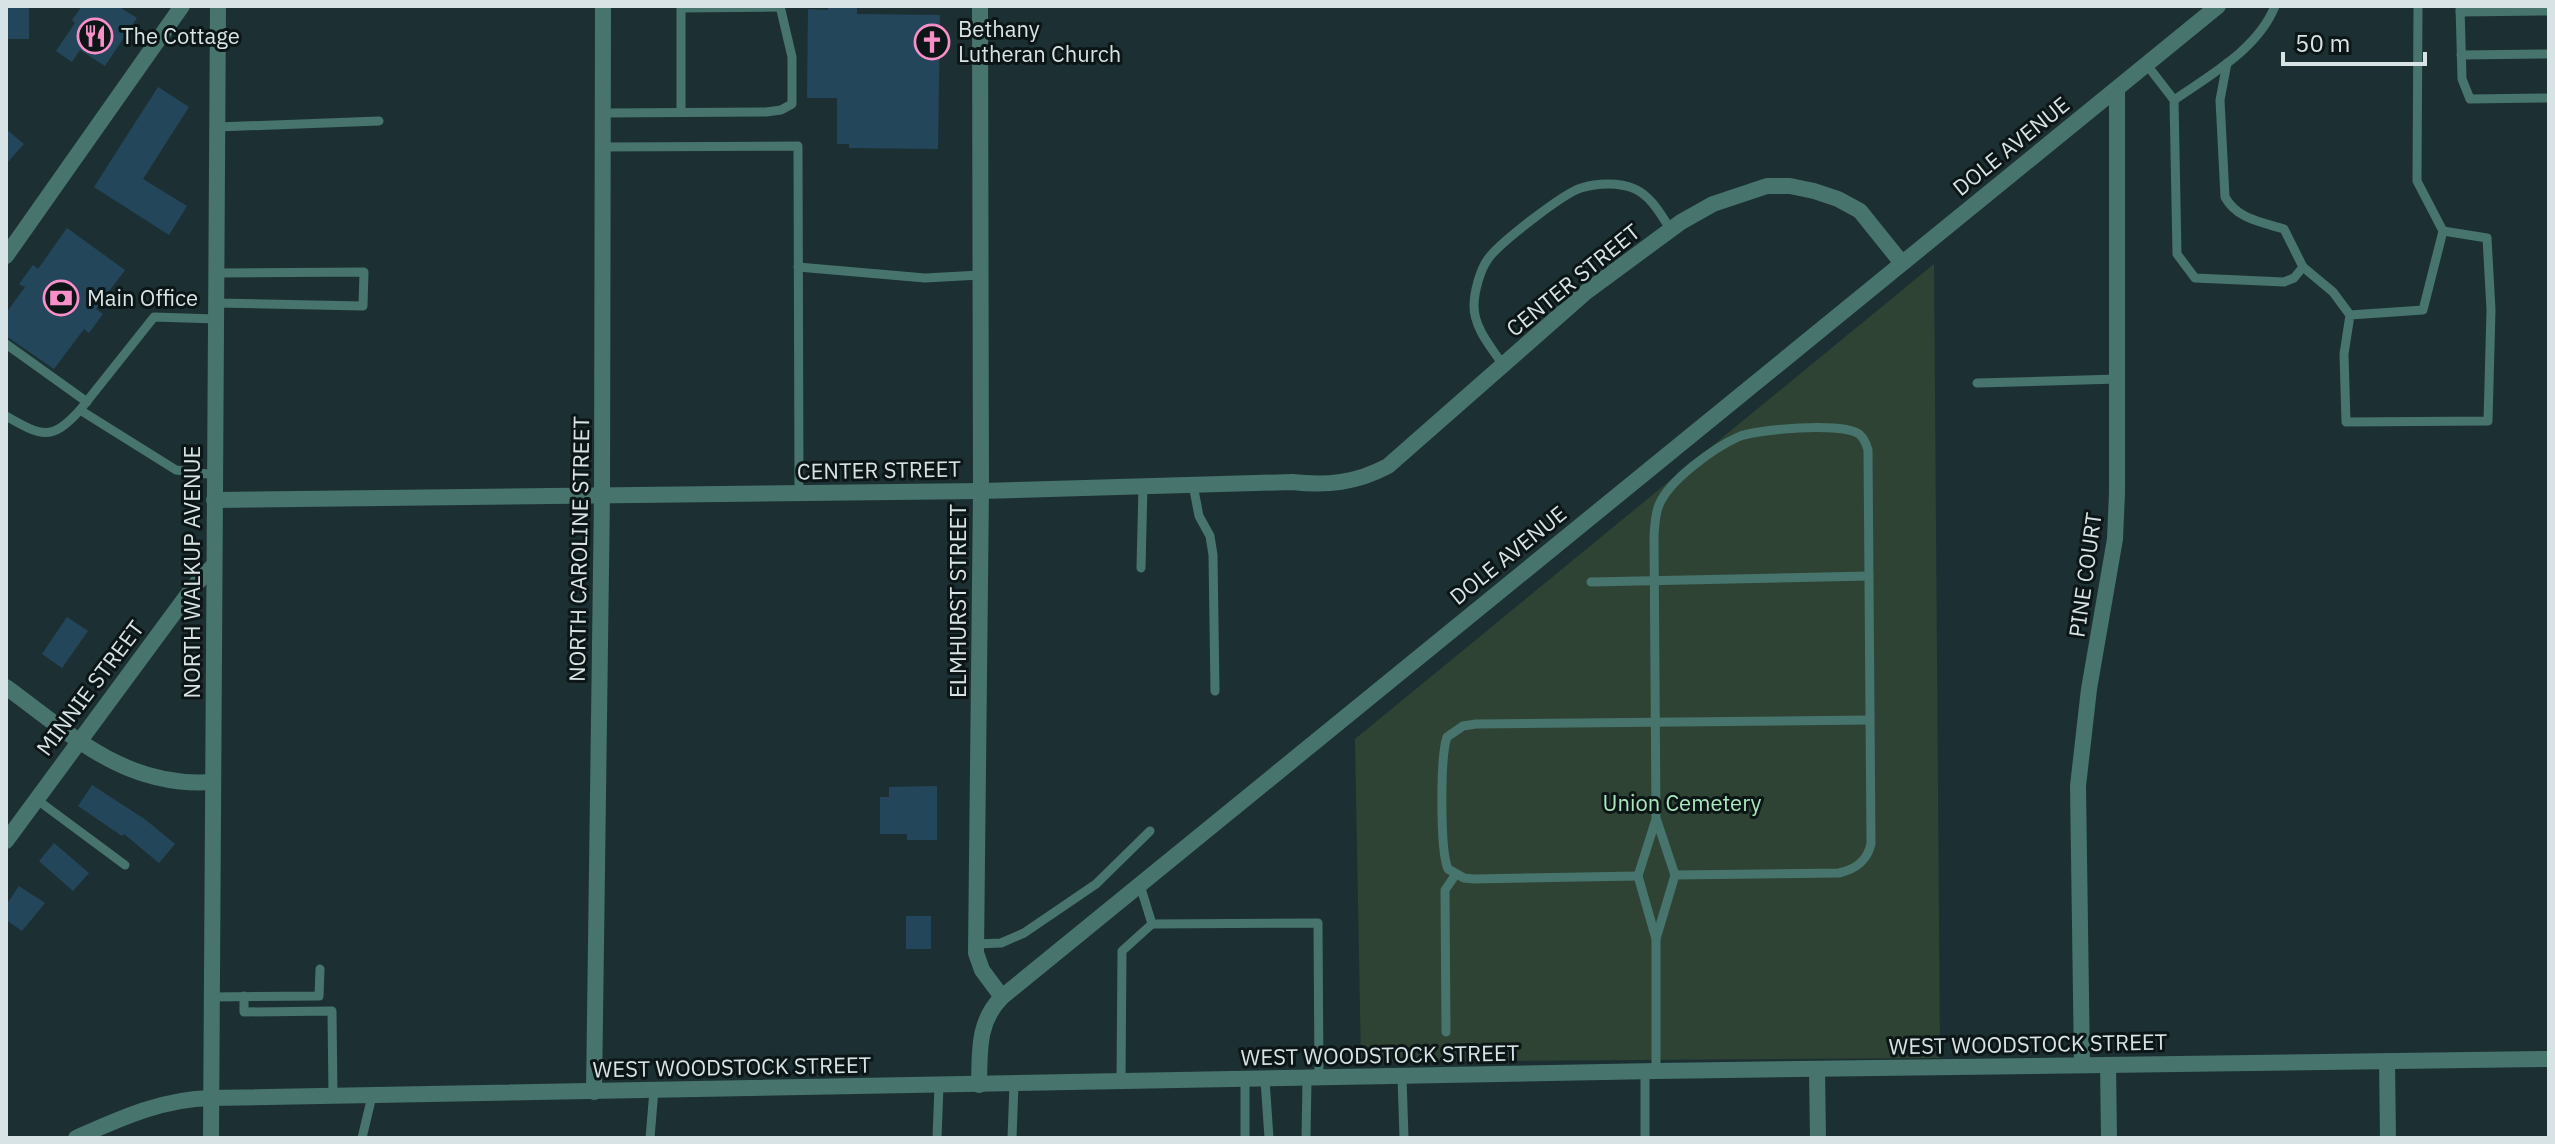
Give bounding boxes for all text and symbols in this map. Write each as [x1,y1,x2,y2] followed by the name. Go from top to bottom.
[958,14,1121,68] place label: Bethany Lutheran Church
[2283,16,2425,66] scale bar
[76,17,114,55] restaurant icon: The Cottage
[121,21,240,50] place label: The Cottage
[913,23,951,61] church icon: Bethany Lutheran Church
[2295,27,2350,59] text: 50 m
[1946,90,2075,202] street label: DOLE AVENUE
[1500,216,1646,343] street label: CENTER STREET
[42,279,80,317] bank icon: Main Office
[87,283,198,312] place label: Main Office
[562,415,595,682] street label: NORTH CAROLINE STREET
[177,446,206,698] street label: NORTH WALKUP AVENUE
[797,454,962,485] street label: CENTER STREET
[1443,499,1572,611] street label: DOLE AVENUE
[943,504,972,698] street label: ELMHURST STREET
[2061,510,2108,639] street label: PINE COURT
[29,614,150,761] street label: MINNIE STREET
[1603,788,1761,817] park label: Union Cemetery
[1888,1027,2168,1060] street label: WEST WOODSTOCK STREET
[1240,1038,1520,1071] street label: WEST WOODSTOCK STREET
[592,1050,872,1083] street label: WEST WOODSTOCK STREET

